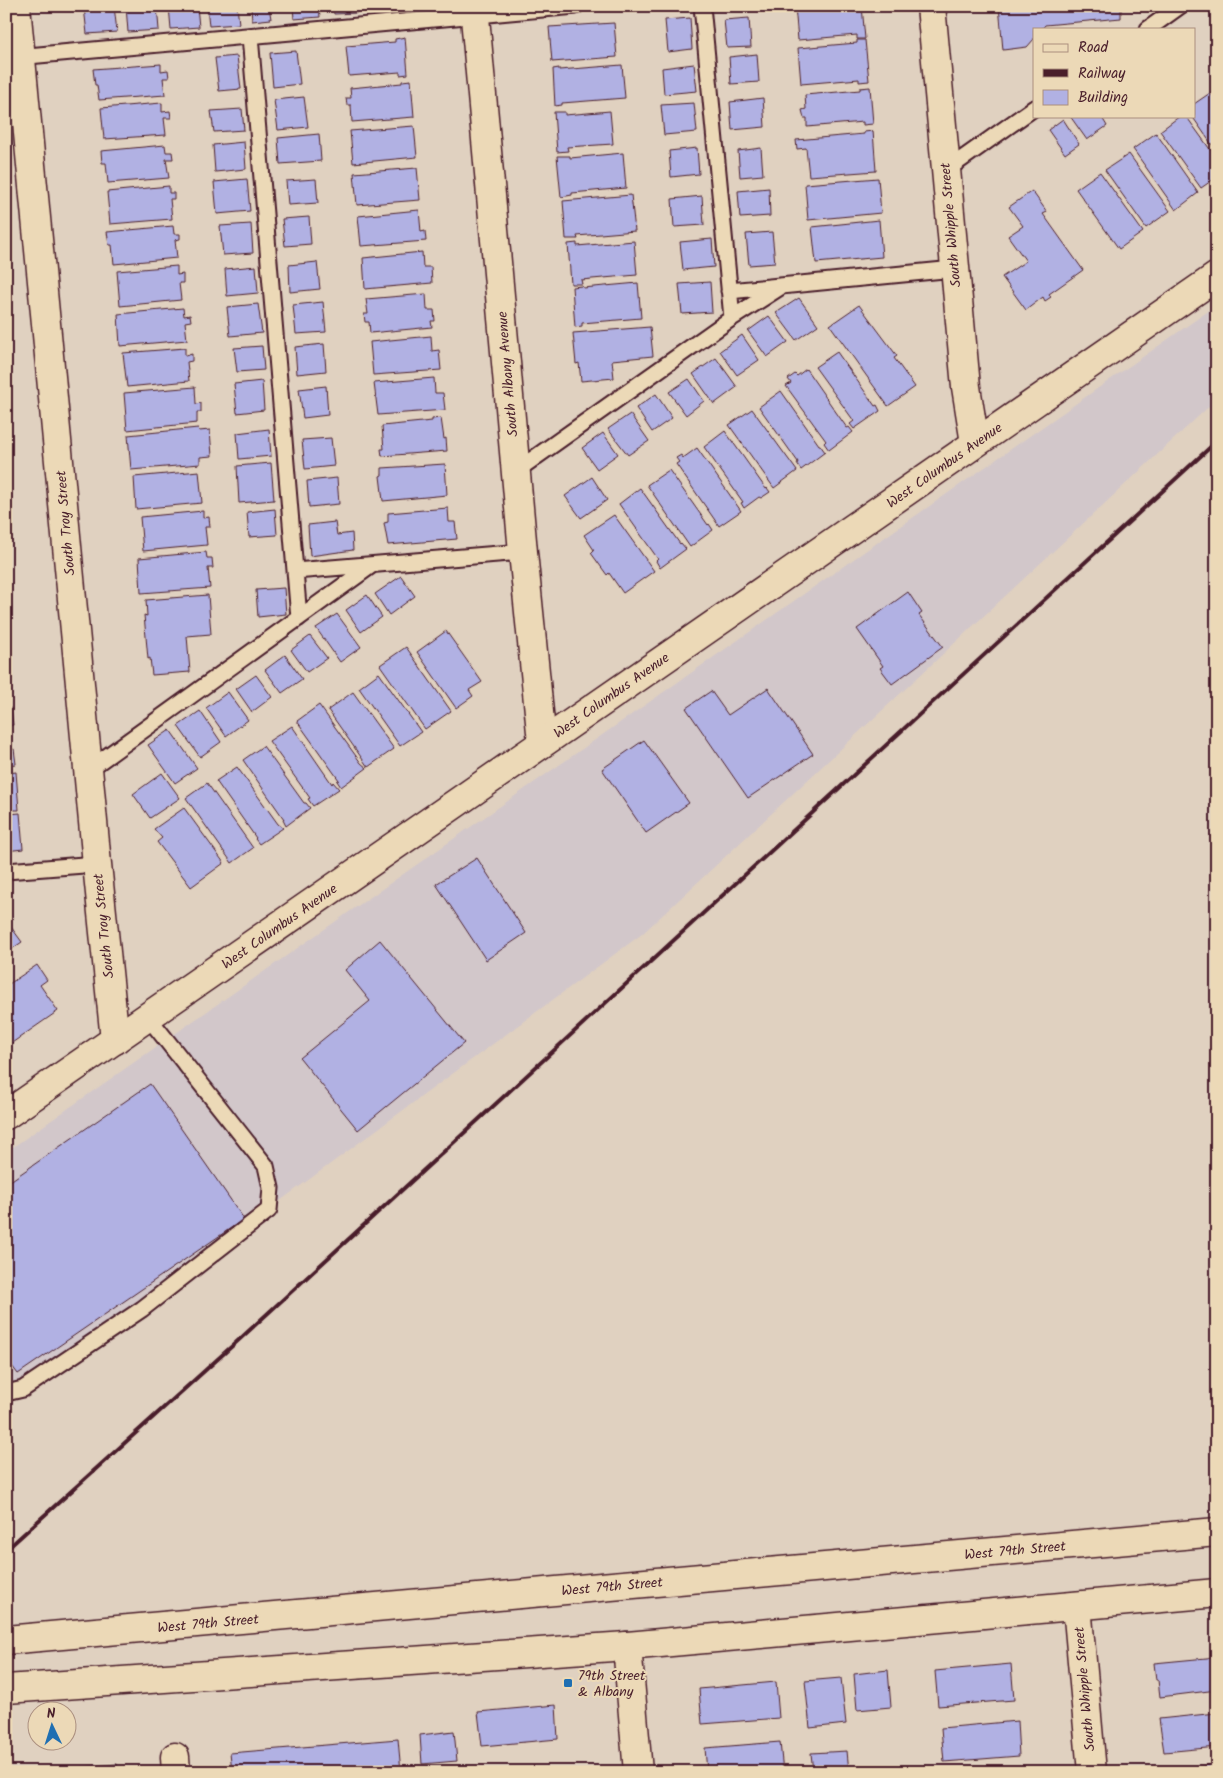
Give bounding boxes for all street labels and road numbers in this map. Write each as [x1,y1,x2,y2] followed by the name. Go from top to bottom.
[935,161,967,288] street label: South Whipple Street
[491,310,524,438] street label: South Albany Avenue
[882,417,1008,514] street label: West Columbus Avenue
[50,469,82,576] street label: South Troy Street
[549,647,675,744] street label: West Columbus Avenue
[87,872,120,979] street label: South Troy Street
[217,878,343,975] street label: West Columbus Avenue
[964,1536,1067,1566] street label: West 79th Street
[561,1572,664,1602] street label: West 79th Street
[157,1609,260,1639] street label: West 79th Street
[1069,1625,1101,1752] street label: South Whipple Street

